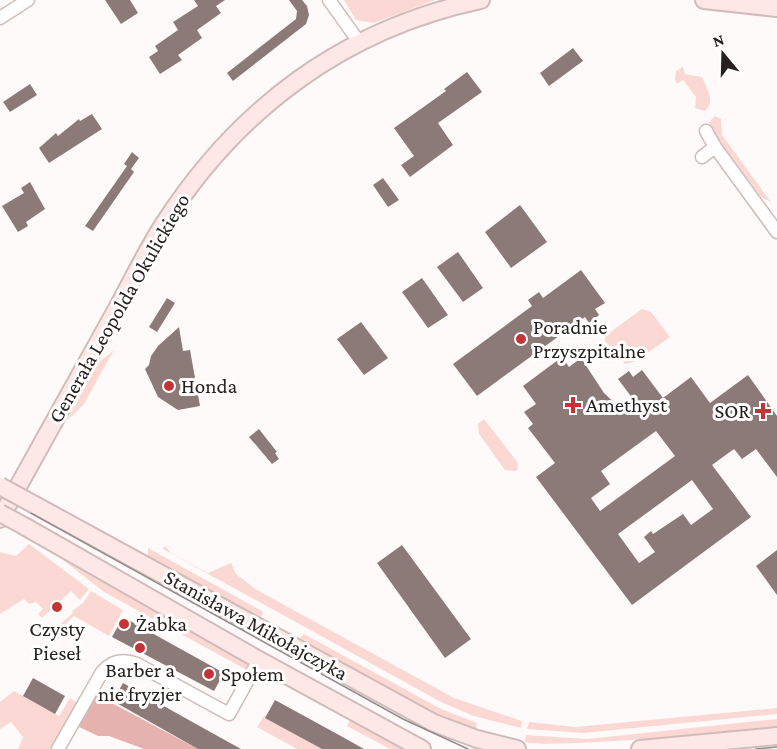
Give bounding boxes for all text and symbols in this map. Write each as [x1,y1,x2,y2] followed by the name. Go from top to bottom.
[693,24,753,84] north arrow
[710,30,726,50] text: N
[43,189,195,427] street label: Generała Leopolda Okulickiego
[533,315,646,363] place label: Poradnie Przyszpitalne
[514,332,528,346] marker: Poradnie Przyszpitalne
[181,374,238,398] place label: Honda
[162,379,176,393] marker: Honda
[586,393,668,417] place label: Amethyst
[564,396,582,414] marker: Amethyst
[714,399,750,423] place label: SOR
[754,402,772,420] marker: SOR
[160,565,352,686] street label: Stanisława Mikołajczyka
[50,600,64,614] marker: Czysty Pieseł
[136,612,187,636] place label: Żabka
[29,617,85,665] place label: Czysty Pieseł
[117,617,131,631] marker: Żabka
[133,641,147,655] marker: Barber a nie fryzjer
[98,658,183,706] place label: Barber a nie fryzjer
[221,662,284,686] place label: Społem
[202,667,216,681] marker: Społem

